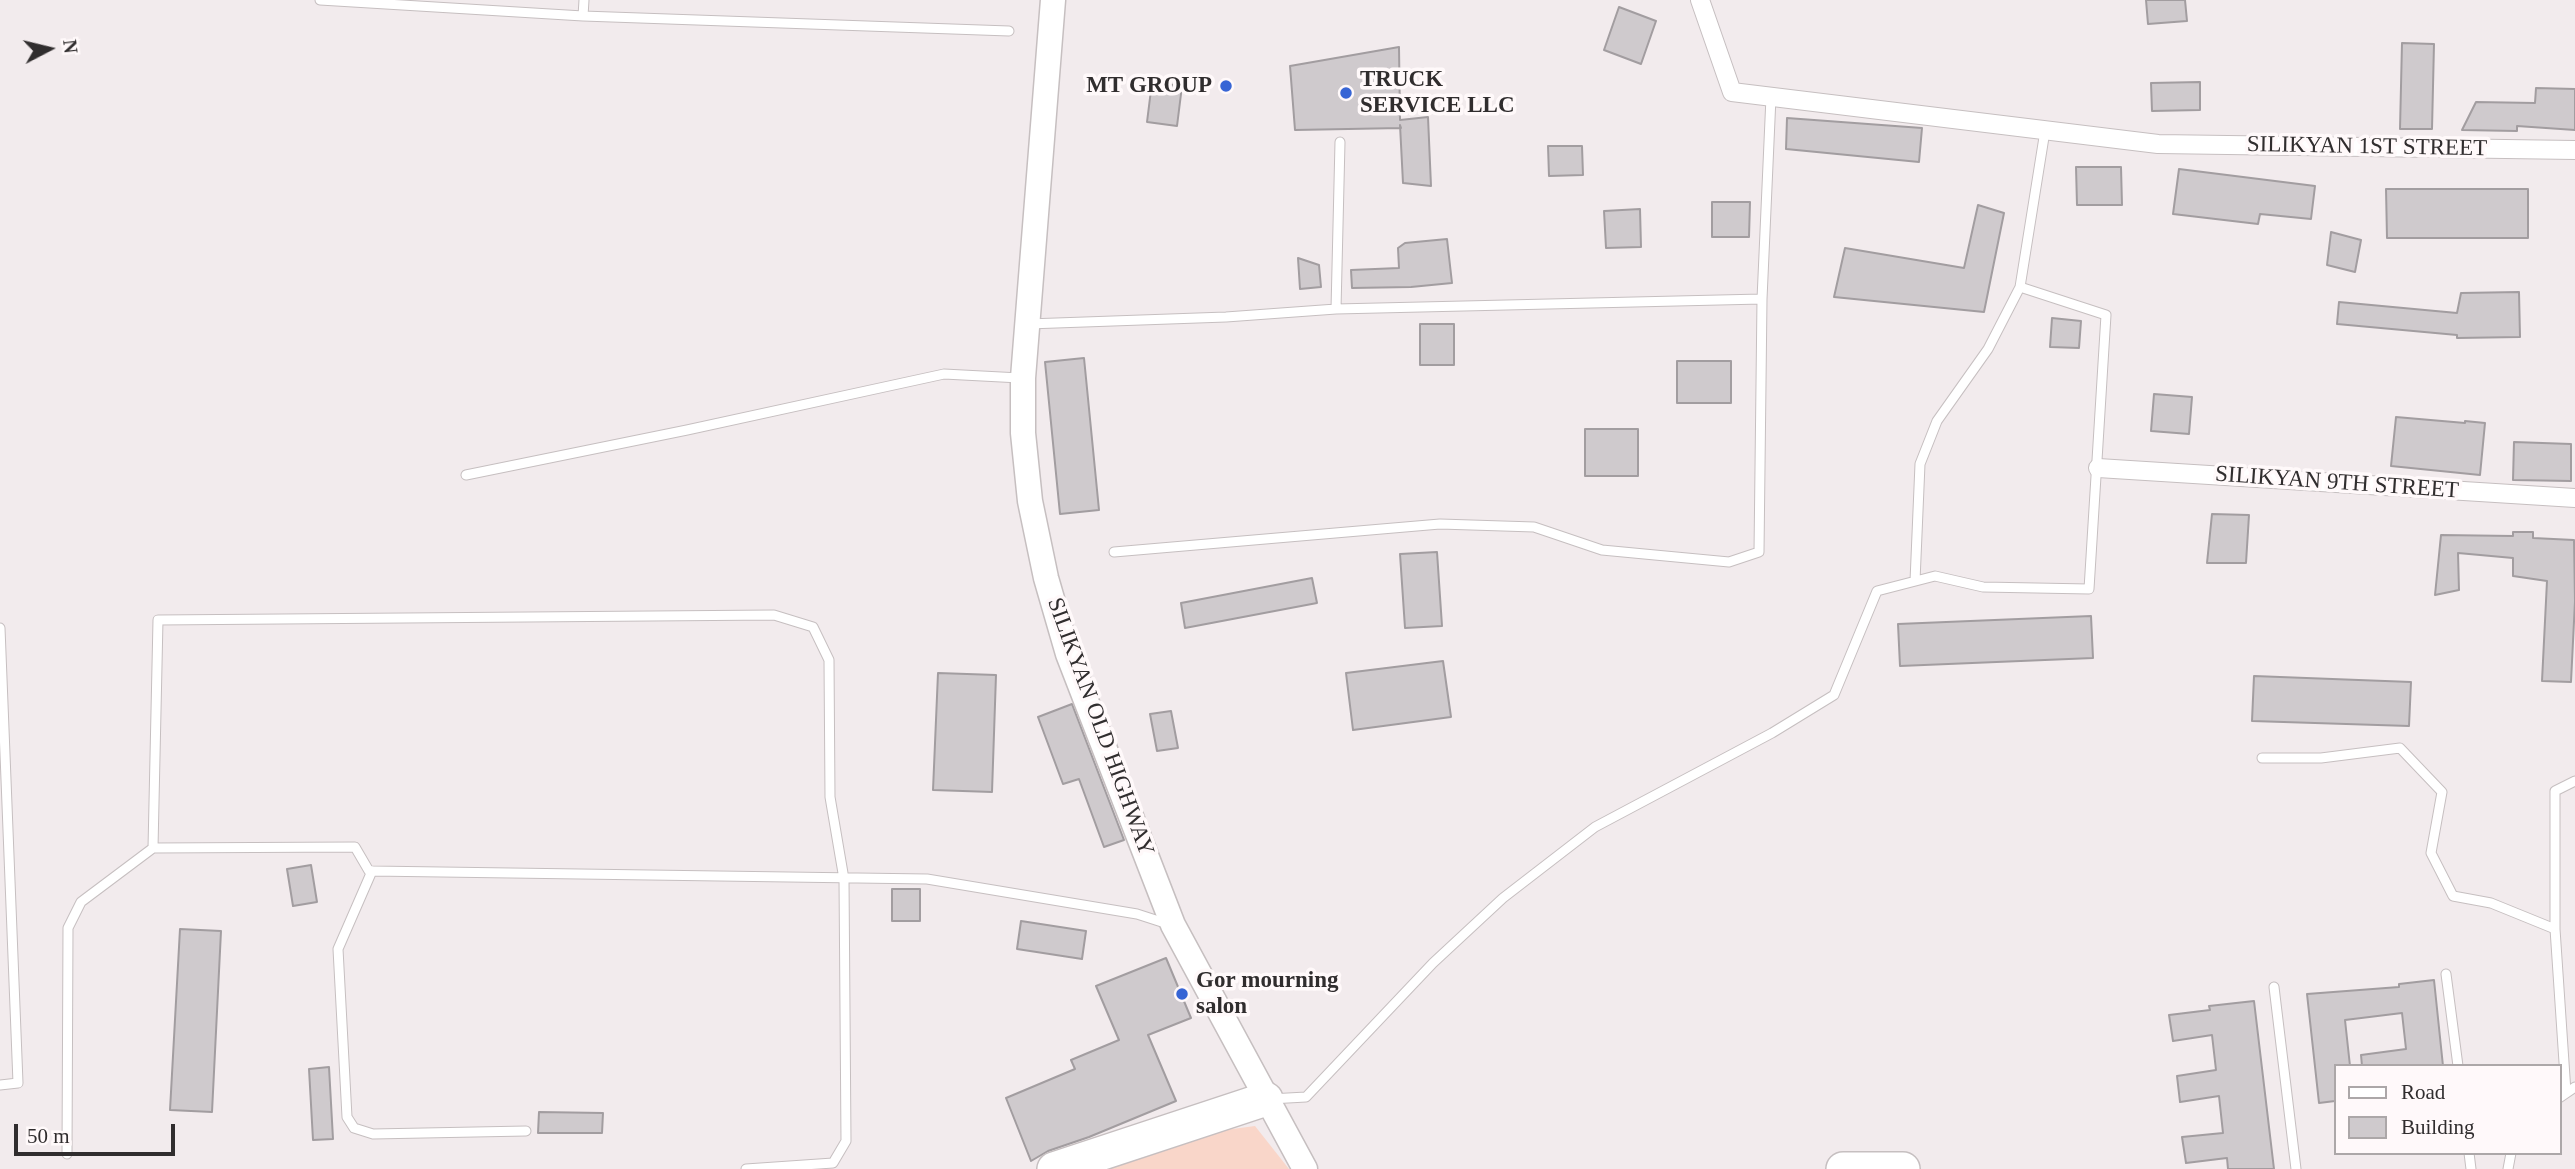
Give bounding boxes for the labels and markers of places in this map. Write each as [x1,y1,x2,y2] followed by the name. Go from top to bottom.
[1360,66,1514,120] place label: TRUCK SERVICE LLC
[1086,72,1212,100] place label: MT GROUP
[1218,78,1234,94] marker: MT GROUP
[1338,85,1354,101] marker: TRUCK SERVICE LLC
[1196,967,1338,1021] place label: Gor mourning salon
[1174,986,1190,1002] marker: Gor mourning salon

